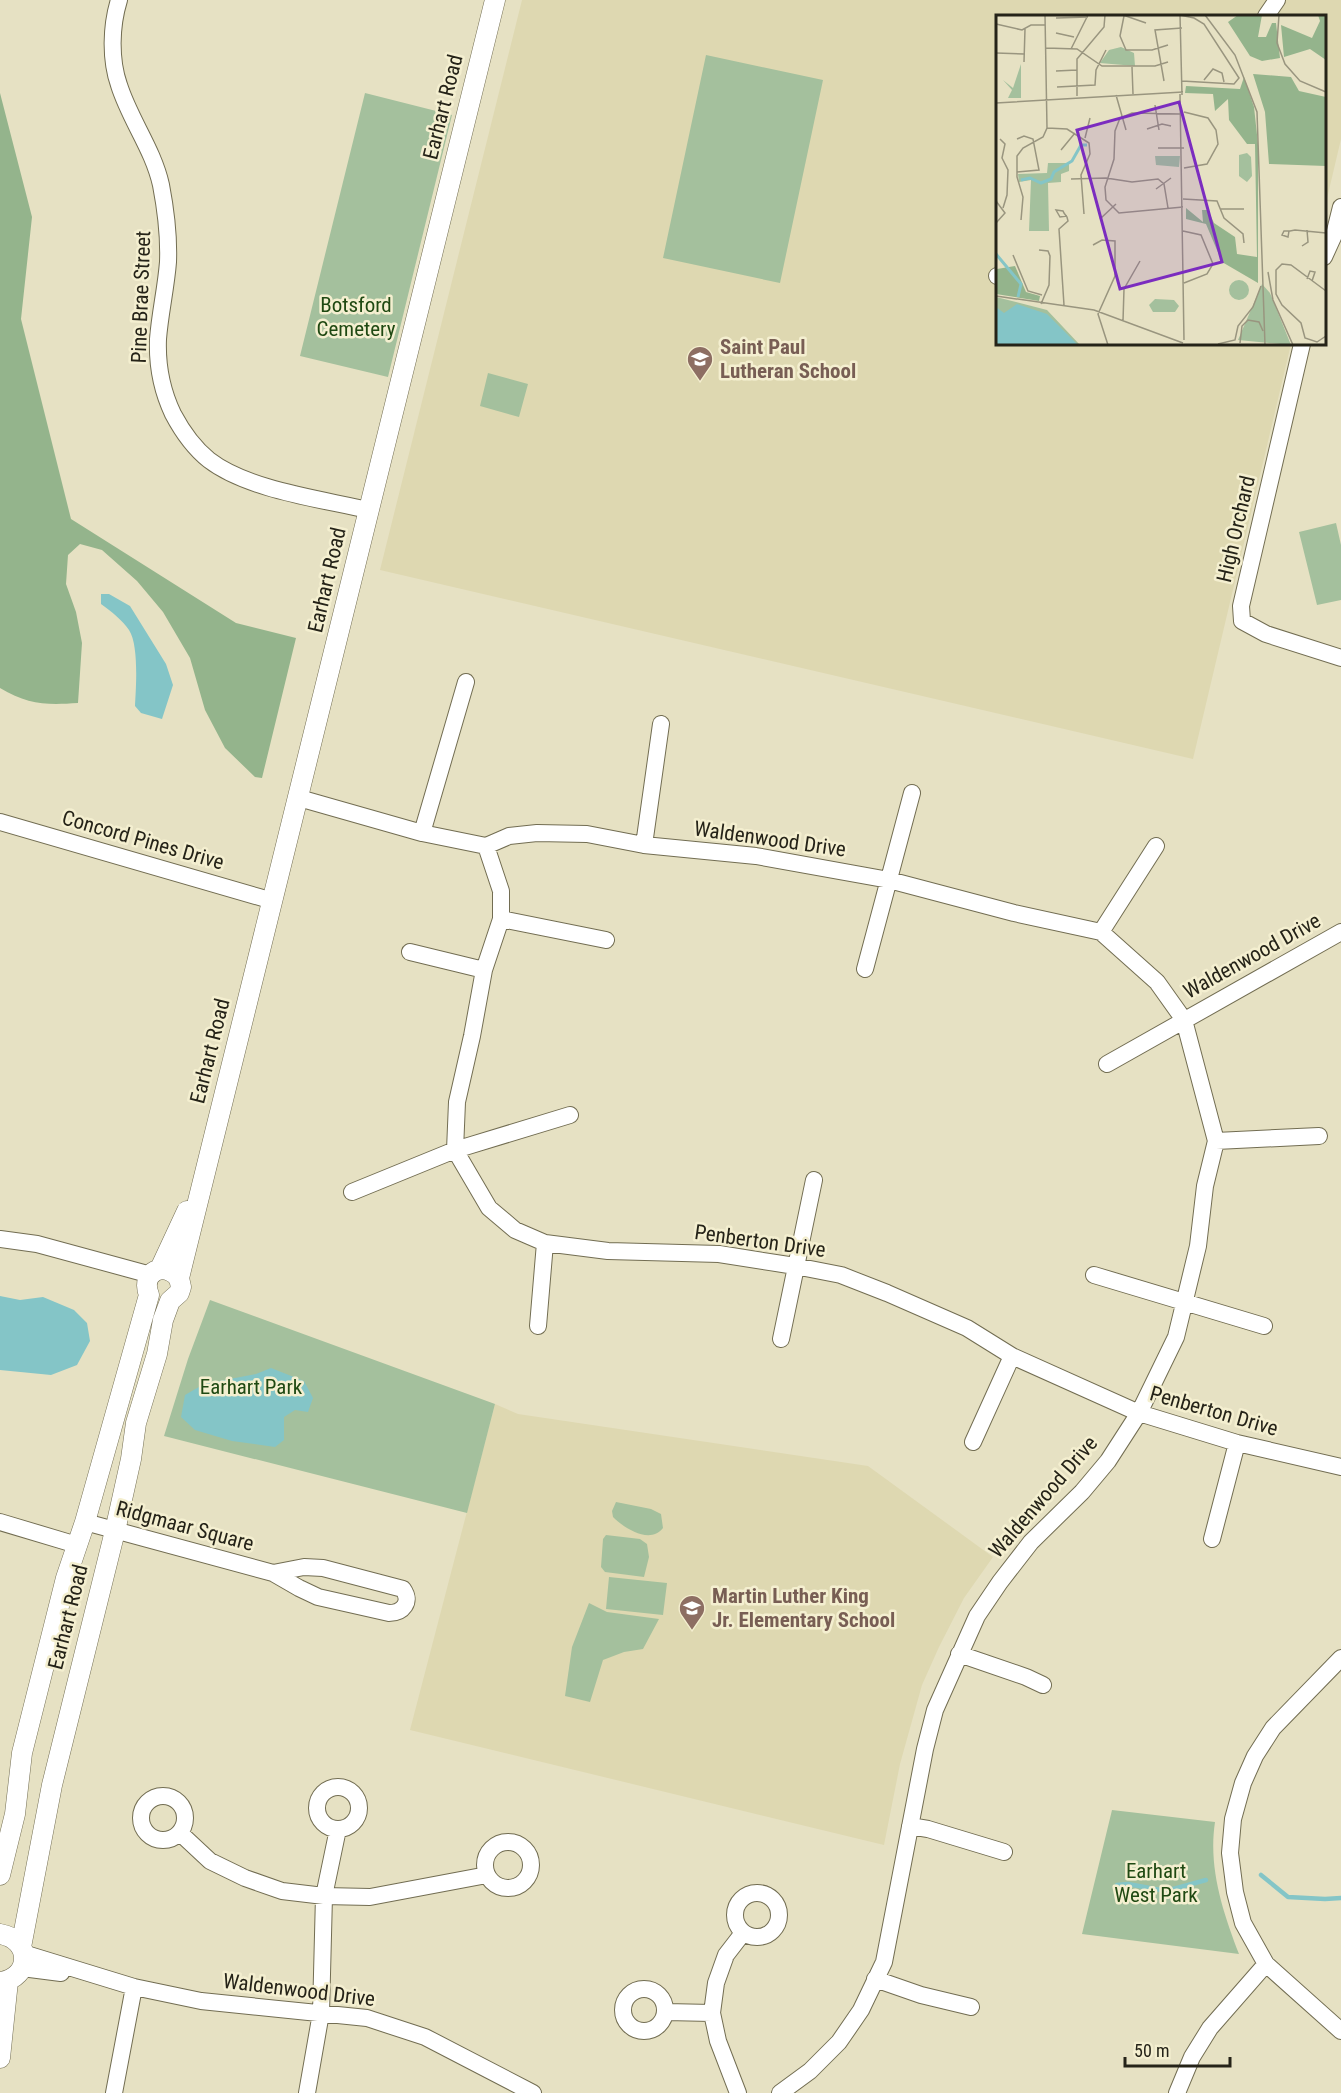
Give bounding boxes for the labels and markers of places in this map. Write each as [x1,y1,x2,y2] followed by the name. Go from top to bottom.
[720,335,856,383] place label: Saint Paul Lutheran School
[685,344,715,382] school or university icon: Saint Paul Lutheran School
[712,1584,895,1632] place label: Martin Luther King Jr. Elementary School
[677,1593,707,1631] school or university icon: Martin Luther King Jr. Elementary School

